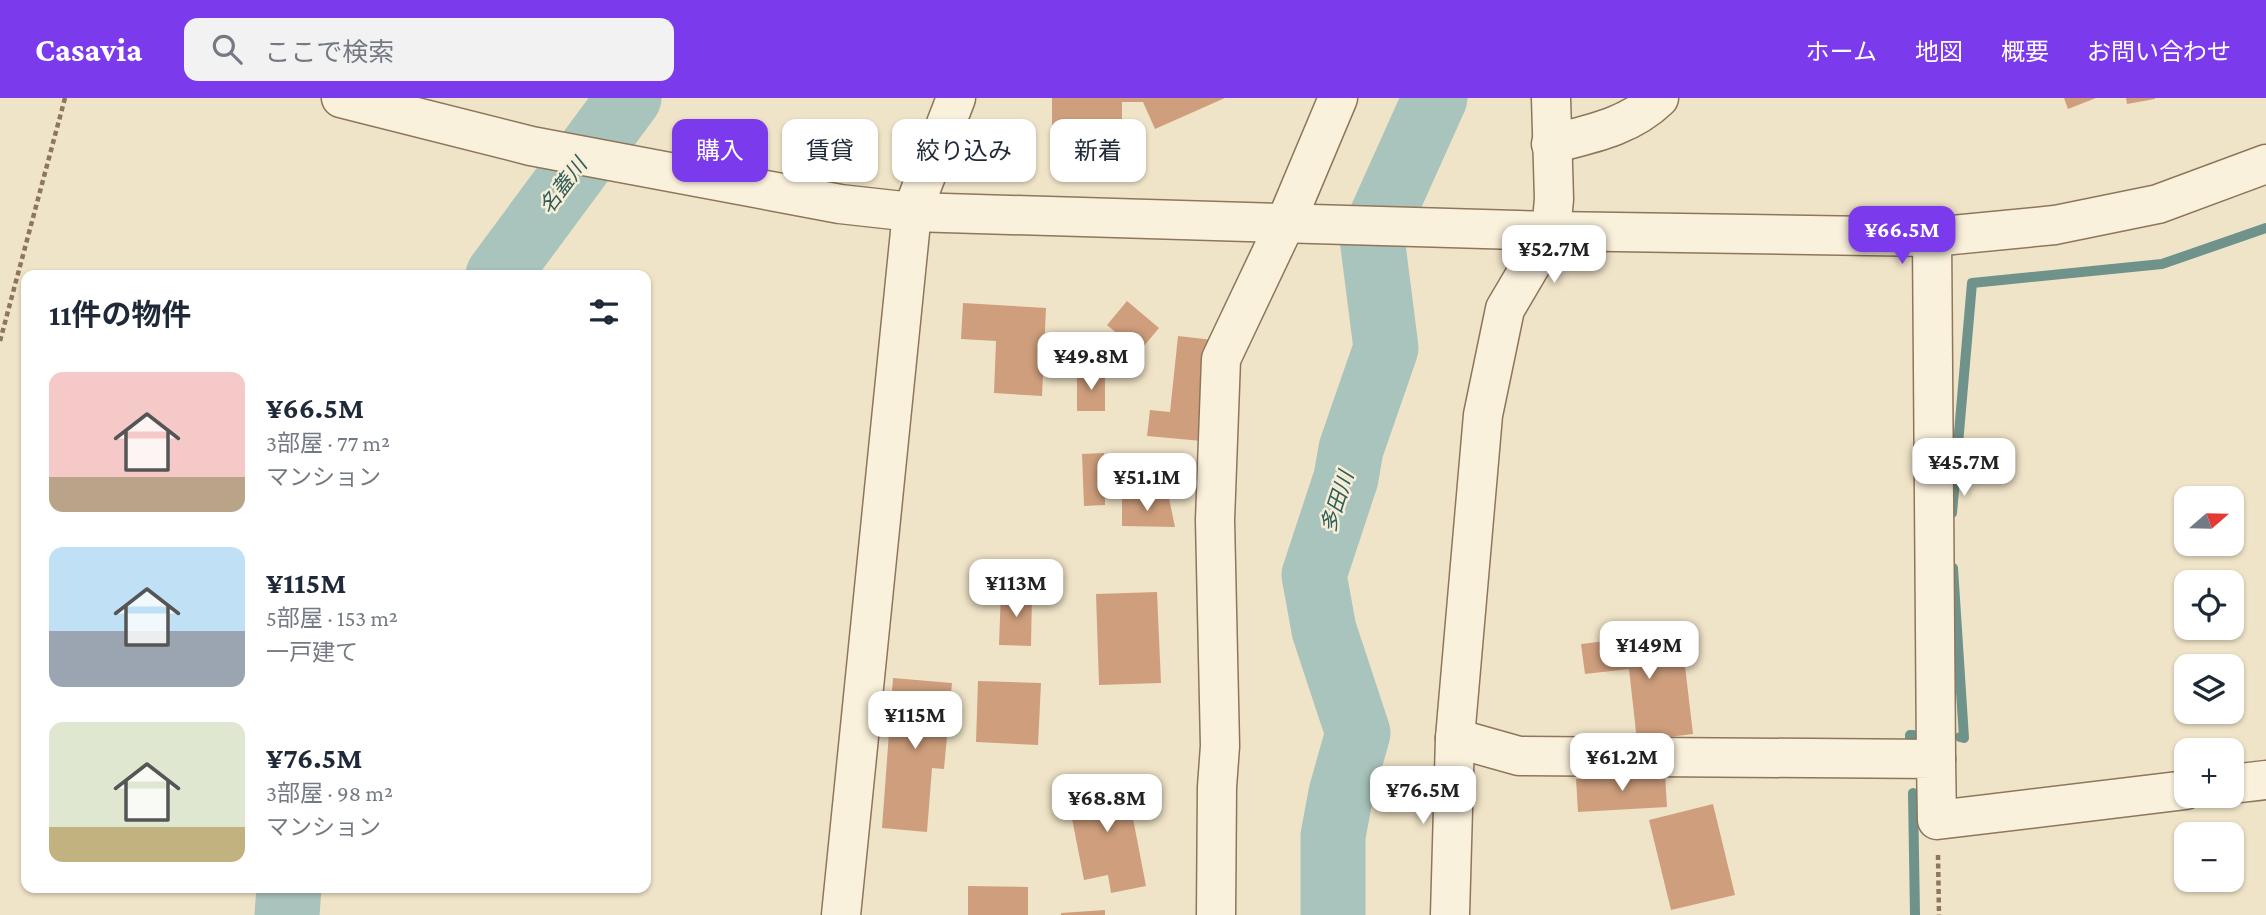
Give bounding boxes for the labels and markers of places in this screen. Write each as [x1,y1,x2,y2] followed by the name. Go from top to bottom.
[1845,206,1959,266] pin: ¥66.5M
[1497,226,1611,285] pin: ¥52.7M
[1034,332,1148,392] pin: ¥49.8M
[1907,438,2021,498] pin: ¥45.7M
[1090,454,1204,513] pin: ¥51.1M
[967,560,1065,619] pin: ¥113M
[1600,622,1698,681] pin: ¥149M
[866,692,964,751] pin: ¥115M
[1565,734,1679,793] pin: ¥61.2M
[1366,766,1480,826] pin: ¥76.5M
[1050,774,1164,834] pin: ¥68.8M

